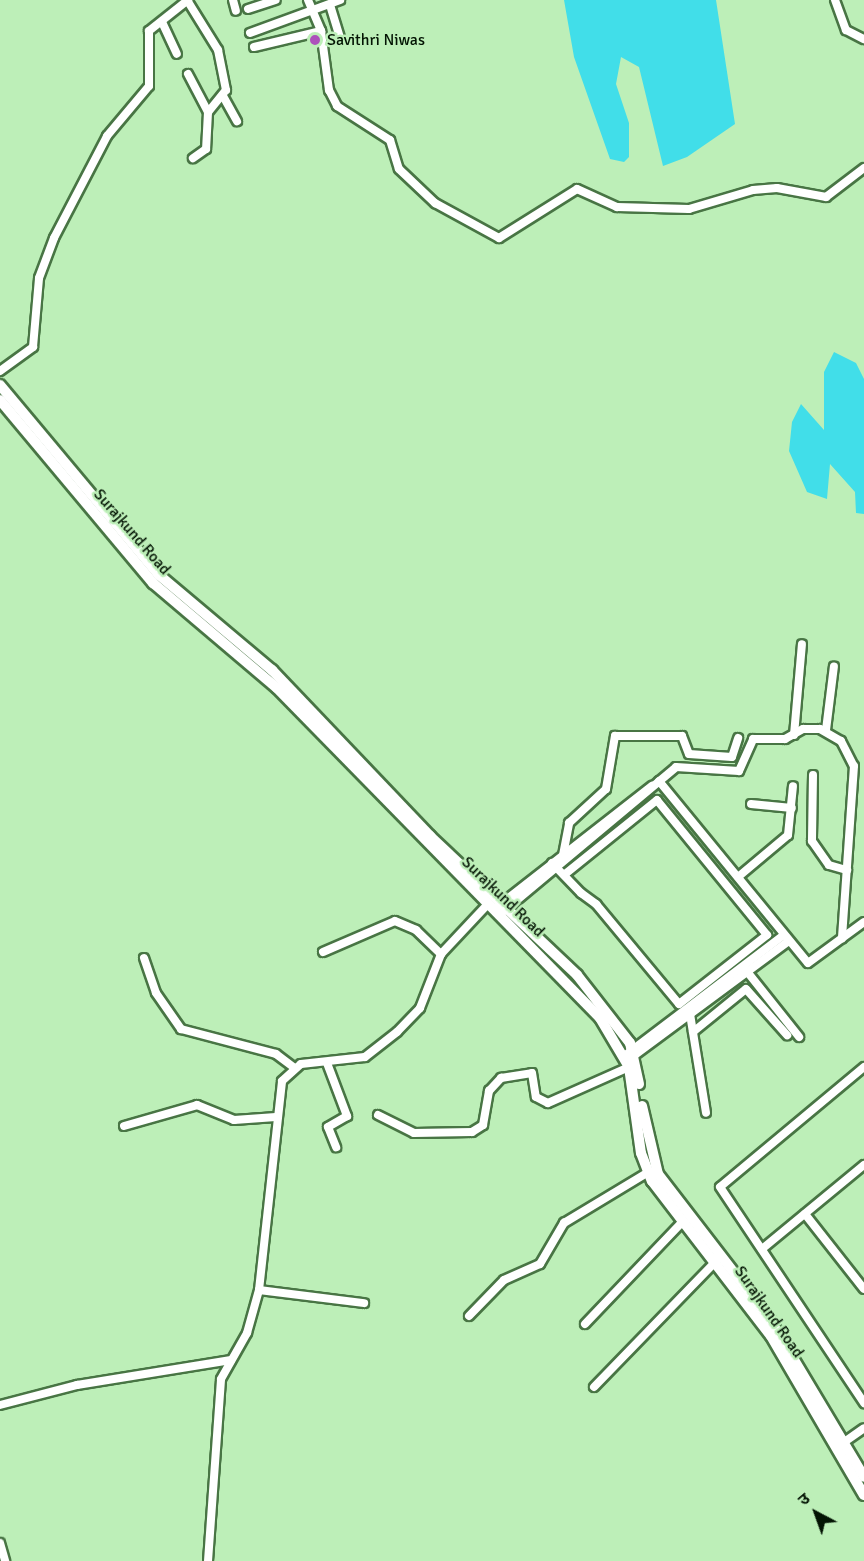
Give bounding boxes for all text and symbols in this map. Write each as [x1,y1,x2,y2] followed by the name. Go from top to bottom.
[327,30,425,50] place label: Savithri Niwas
[308,33,322,47] marker: Savithri Niwas
[89,485,175,579] street label: Surajkund Road
[458,853,548,941] street label: Surajkund Road
[730,1262,808,1362] street label: Surajkund Road
[786,1483,846,1543] north arrow
[794,1489,814,1510] text: उ

